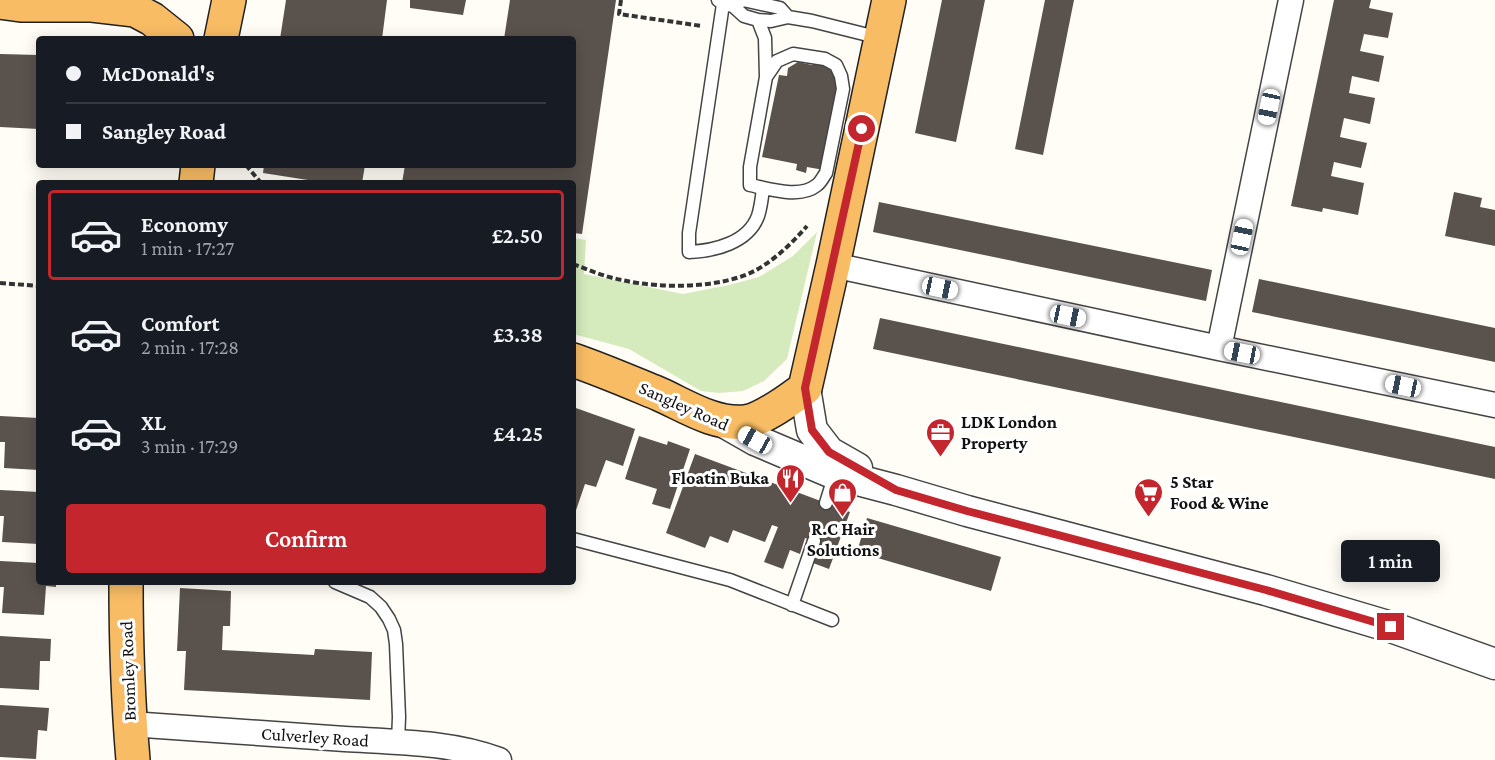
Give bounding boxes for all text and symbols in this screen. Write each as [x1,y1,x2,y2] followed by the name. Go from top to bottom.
[102,61,215,86] text: McDonald's
[1256,88,1282,126] car
[848,115,875,142] route start
[102,119,226,144] text: Sangley Road
[69,208,123,262] icon: car
[141,212,228,237] text: Economy
[1229,218,1255,256] car
[492,223,543,248] text: £2.50
[141,237,234,259] text: 1 min · 17:27
[921,275,959,301] car
[1049,303,1087,329] car
[69,307,123,361] icon: car
[141,311,219,336] text: Comfort
[493,322,543,347] text: £3.38
[141,336,239,358] text: 2 min · 17:28
[1223,341,1261,365] car
[1384,373,1422,399] car
[636,377,732,435] street label: Sangley Road
[69,406,123,460] icon: car
[141,410,166,435] text: XL
[961,412,1058,453] place label: LDK London Property
[924,416,956,458] office icon: LDK London Property
[493,421,543,446] text: £4.25
[735,423,775,457] car
[141,435,238,457] text: 3 min · 17:29
[774,462,806,504] restaurant icon: Floatin Buka
[671,468,769,488] place label: Floatin Buka
[1170,472,1269,513] place label: 5 Star Food & Wine
[827,476,859,518] shop icon: R.C Hair Solutions
[1133,476,1165,518] supermarket icon: 5 Star Food & Wine
[66,504,546,573] button: Confirm
[807,519,879,560] place label: R.C Hair Solutions
[1342,540,1440,582] callout: 1 min
[1368,550,1413,572] text: 1 min
[1377,613,1404,640] route end
[116,620,140,721] street label: Bromley Road
[260,723,370,751] street label: Culverley Road

